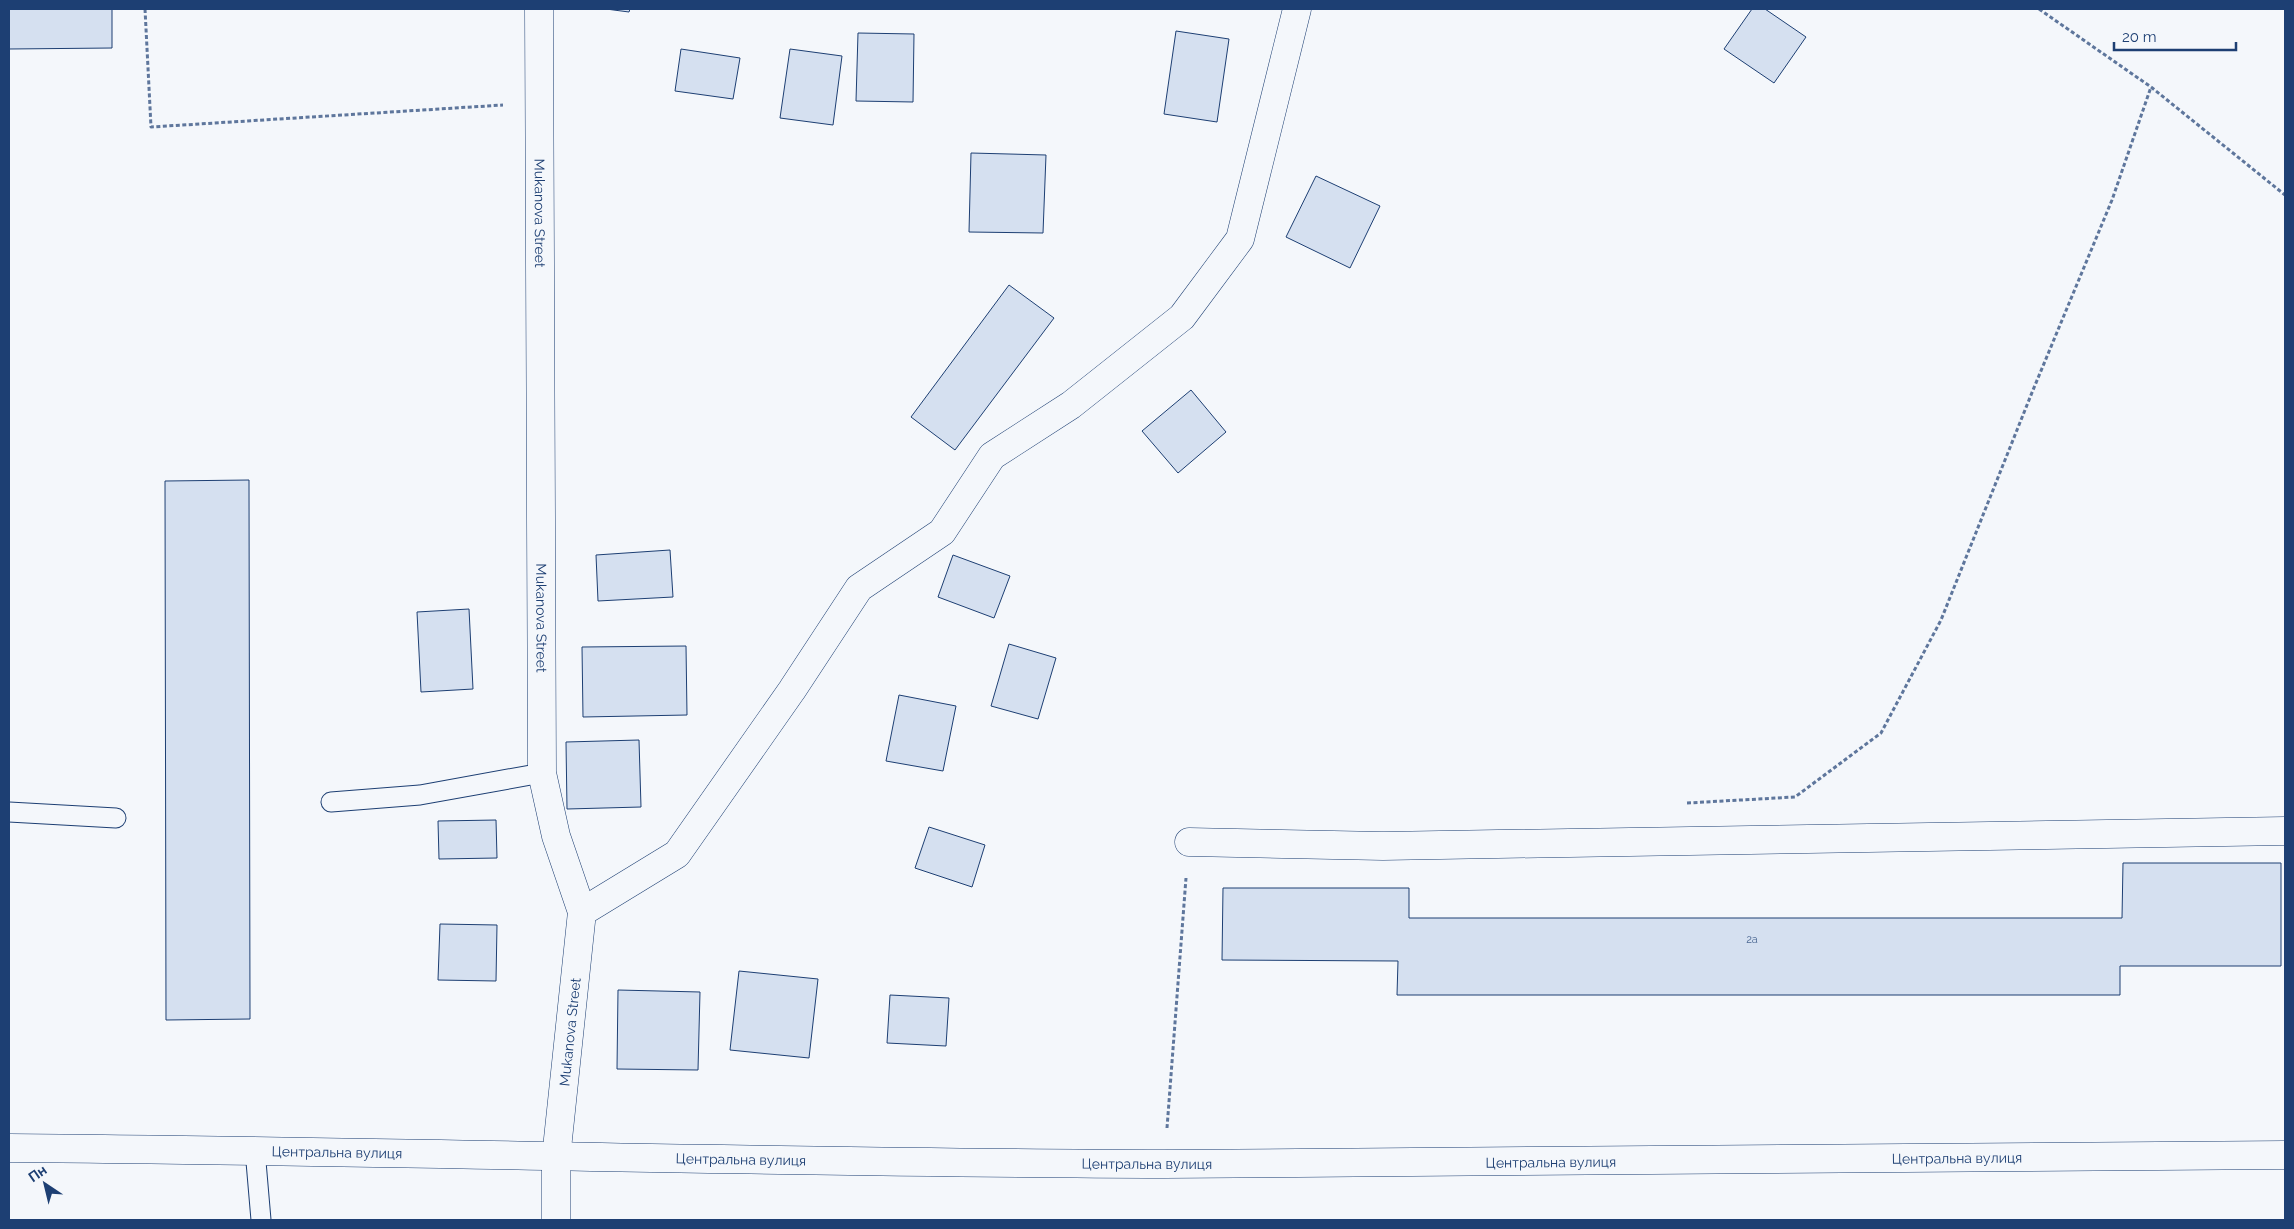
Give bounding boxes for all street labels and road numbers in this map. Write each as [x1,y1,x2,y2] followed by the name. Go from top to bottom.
[532,158,548,268] street label: Mukanova Street
[533,563,550,673] street label: Mukanova Street
[556,977,584,1087] street label: Mukanova Street
[272,1143,402,1161] street label: Центральна вулиця
[1892,1149,2022,1167] street label: Центральна вулиця
[675,1150,806,1168] street label: Центральна вулиця
[1486,1154,1616,1171] street label: Центральна вулиця
[1082,1156,1212,1172] street label: Центральна вулиця

